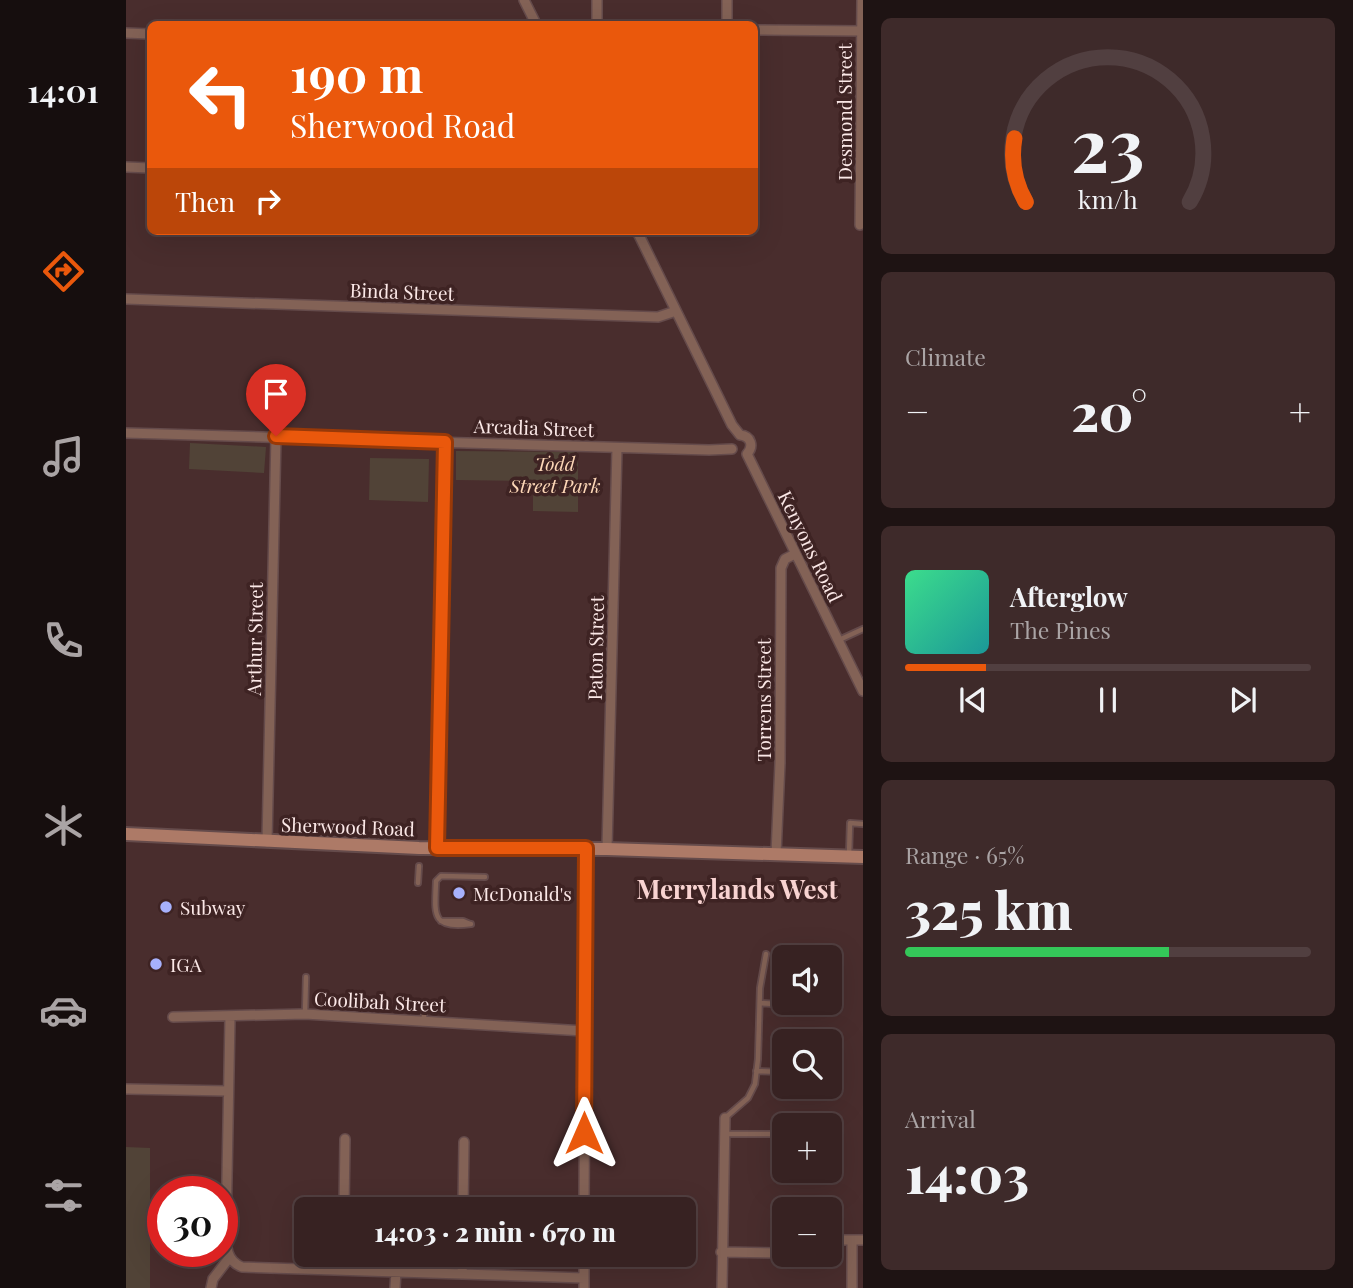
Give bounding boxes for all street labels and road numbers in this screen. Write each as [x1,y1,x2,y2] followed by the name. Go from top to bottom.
[831,43,857,181] street label: Desmond Street
[349,276,455,306] street label: Binda Street
[472,412,595,442] street label: Arcadia Street
[773,486,849,606] street label: Kenyons Road
[240,582,268,697] street label: Arthur Street
[581,595,609,701] street label: Paton Street
[750,638,776,762] street label: Torrens Street
[281,811,415,841] street label: Sherwood Road
[314,985,447,1017] street label: Coolibah Street

